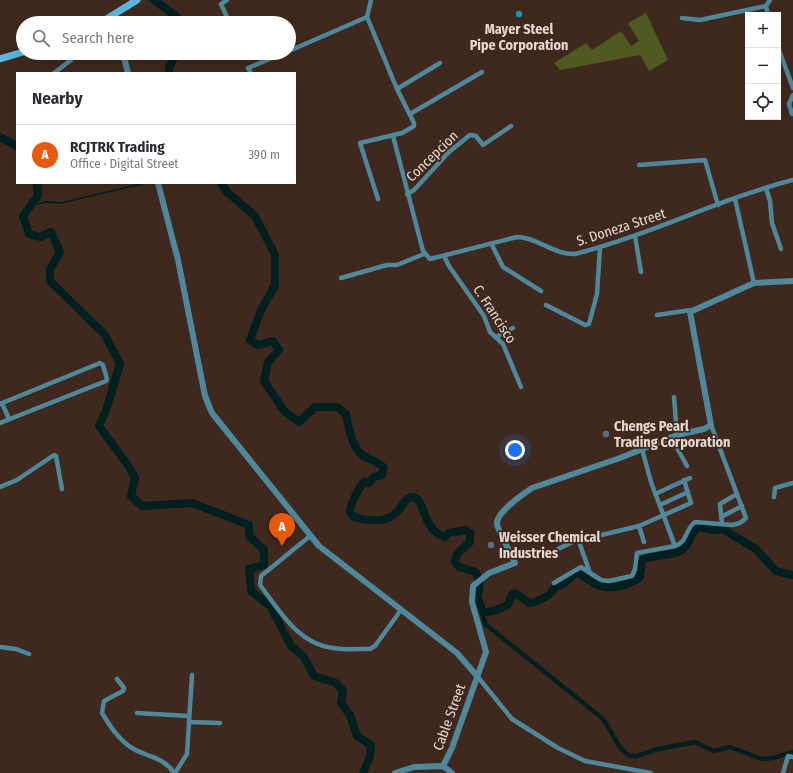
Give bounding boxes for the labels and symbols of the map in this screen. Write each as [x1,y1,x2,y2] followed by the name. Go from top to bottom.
[514,9,524,19] marker: Mayer Steel Pipe Corporation
[470,21,568,54] place label: Mayer Steel Pipe Corporation
[403,127,462,185] street label: Concepcion
[574,205,668,250] street label: S. Doneza Street
[469,282,520,347] street label: C. Francisco
[614,418,730,451] place label: Chengs Pearl Trading Corporation
[601,429,611,439] marker: Chengs Pearl Trading Corporation
[505,440,525,460] your location
[269,513,295,546] pin: A
[499,529,600,562] place label: Weisser Chemical Industries
[486,540,496,550] marker: Weisser Chemical Industries
[430,681,469,753] street label: Cable Street

